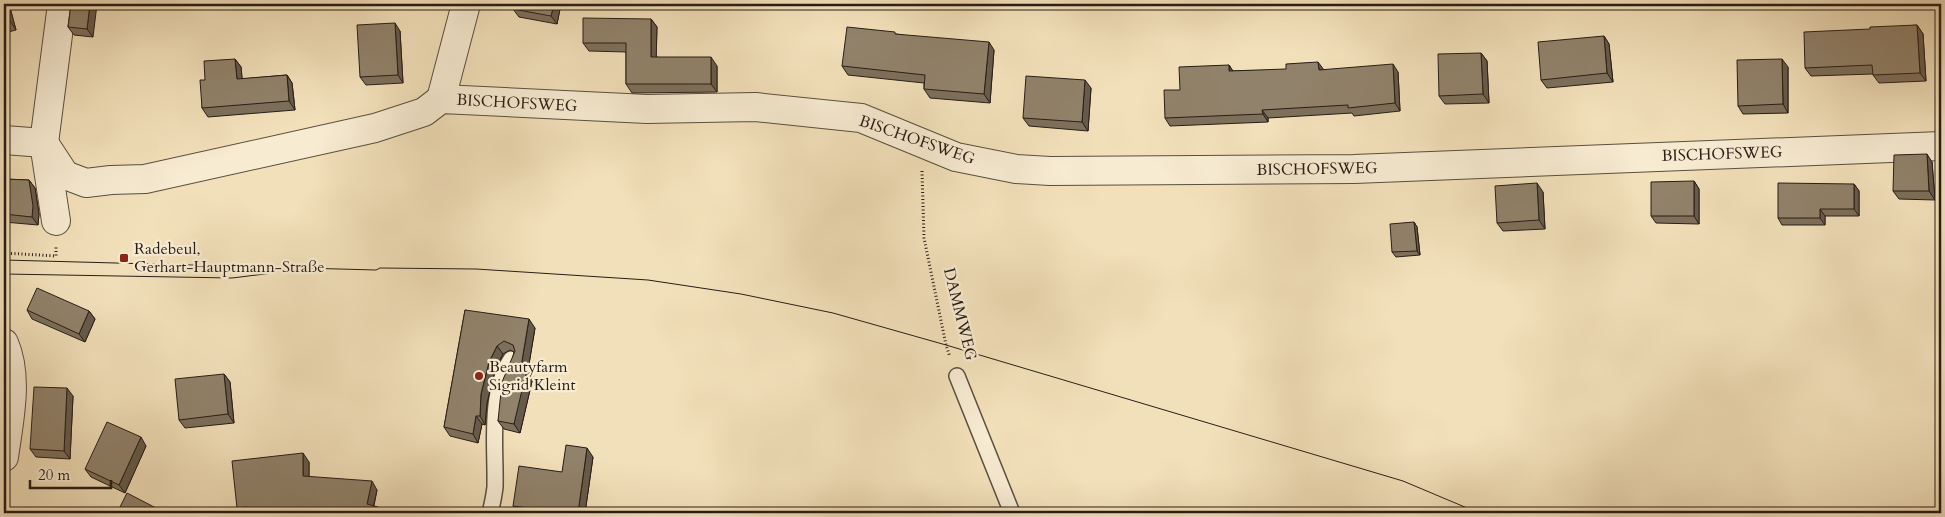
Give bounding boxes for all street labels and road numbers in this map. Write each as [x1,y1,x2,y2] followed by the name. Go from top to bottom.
[456,89,578,117] street label: BISCHOFSWEG
[856,110,978,170] street label: BISCHOFSWEG
[1661,141,1783,167] street label: BISCHOFSWEG
[1256,157,1378,181] street label: BISCHOFSWEG
[938,265,982,363] street label: DAMMWEG

